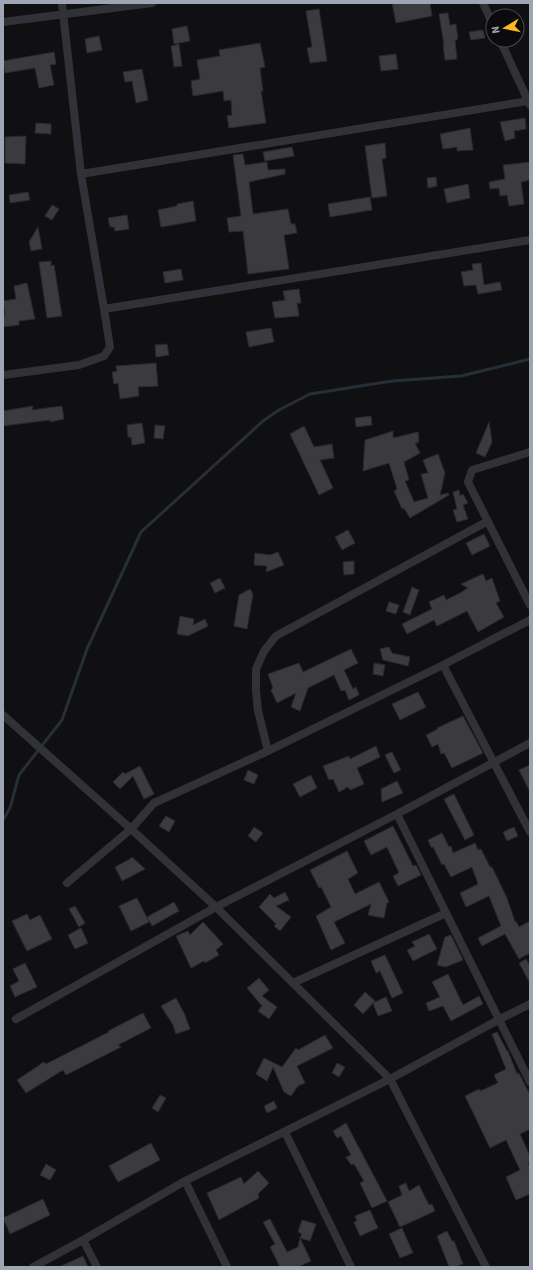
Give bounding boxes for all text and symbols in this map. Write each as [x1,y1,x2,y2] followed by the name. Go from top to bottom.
[485,8,525,48] north arrow
[488,25,504,35] text: N

